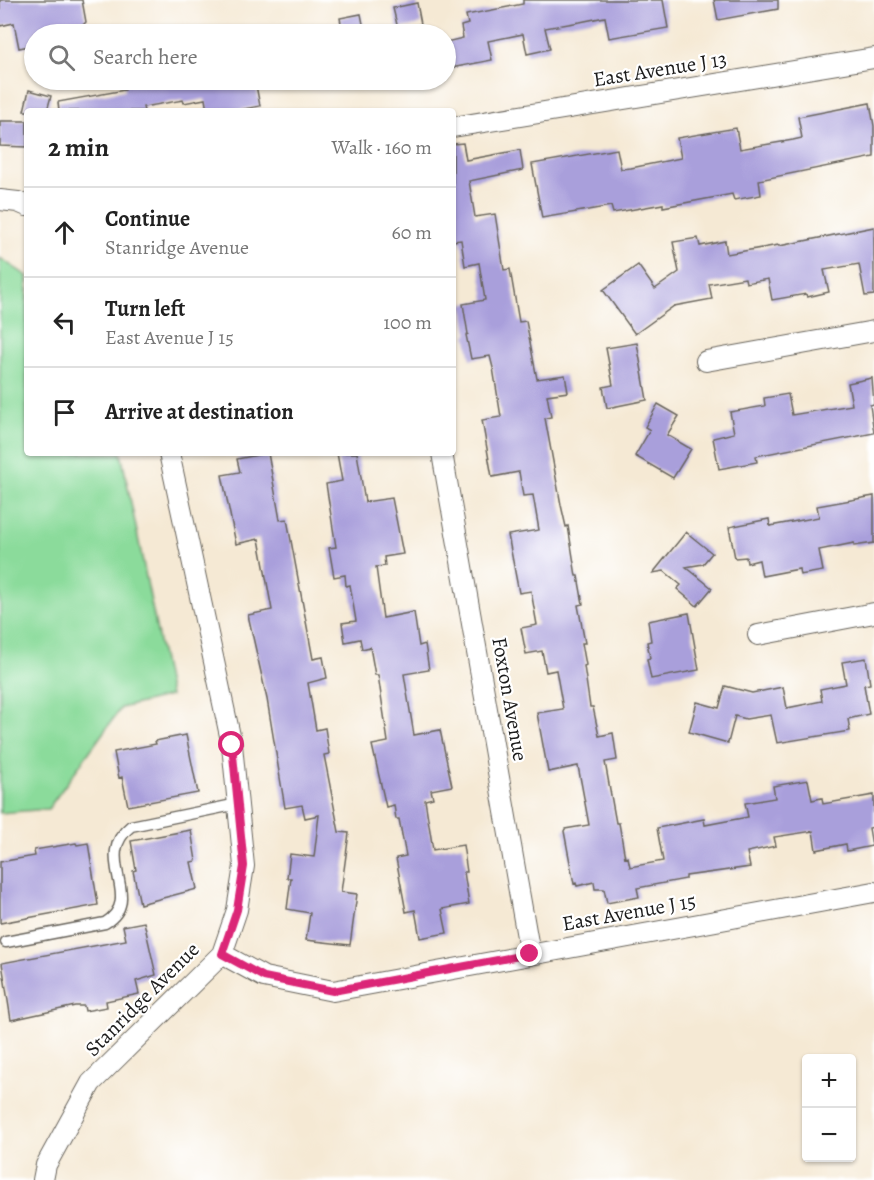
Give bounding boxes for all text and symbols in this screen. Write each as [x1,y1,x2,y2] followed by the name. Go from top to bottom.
[24,24,456,90] search box
[45,41,78,74] icon: search
[93,42,198,72] text: Search here
[591,45,729,93] street label: East Avenue J 13
[48,130,109,165] text: 2 min
[332,134,432,161] text: Walk · 160 m
[105,204,190,234] text: Continue
[48,216,81,249] icon: ahead
[392,219,432,246] text: 60 m
[105,234,249,261] text: Stanridge Avenue
[105,294,185,324] text: Turn left
[48,306,81,339] icon: left
[383,309,432,336] text: 100 m
[105,324,234,351] text: East Avenue J 15
[48,396,81,429] icon: arrive
[105,397,294,427] text: Arrive at destination
[485,635,535,763] street label: Foxton Avenue
[218,731,244,757] route start
[560,886,698,938] street label: East Avenue J 15
[79,936,205,1062] street label: Stanridge Avenue
[516,940,542,966] route end
[802,1054,856,1162] map controls
[802,1054,856,1108] button: +
[802,1108,856,1162] button: −

